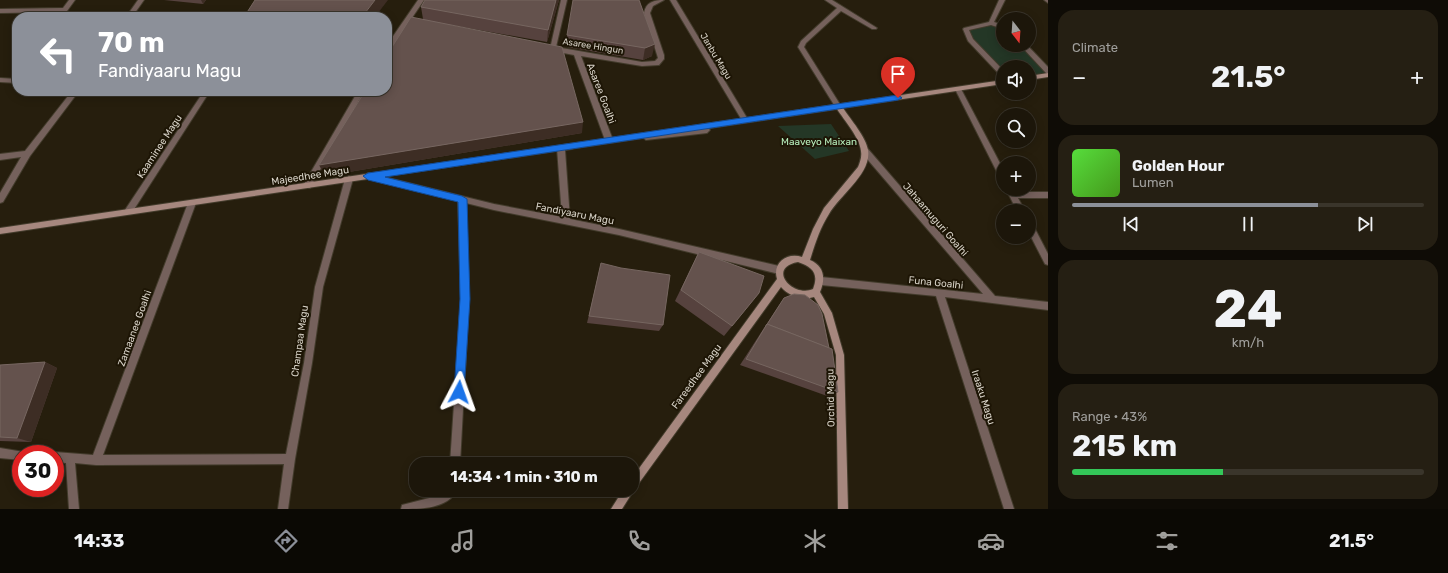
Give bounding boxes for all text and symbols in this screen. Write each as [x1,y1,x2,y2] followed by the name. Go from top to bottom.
[996,12,1036,52] north arrow
[996,12,1036,244] map controls
[98,26,165,59] text: 70 m
[32,28,84,80] icon: left
[698,31,734,81] street label: Janbu Magu
[562,36,624,56] street label: Asaree Hingun
[1072,40,1118,55] text: Climate
[881,57,915,98] pin
[1211,59,1286,95] text: 21.5°
[98,60,241,82] text: Fandiyaaru Magu
[996,60,1036,100] button: sound
[584,61,618,125] street label: Asaree Goalhi
[887,63,909,85] icon: arrive
[1072,64,1086,91] text: −
[1410,64,1424,91] text: +
[996,108,1036,148] button: search
[135,112,185,181] street label: Kaaminee Magu
[781,136,857,148] park label: Maaveyo Maixan
[996,156,1036,196] button: +
[1132,157,1224,175] text: Golden Hour
[270,164,350,188] street label: Majeedhee Magu
[1132,175,1174,190] text: Lumen
[900,180,970,259] street label: Jahaamuguri Goalhi
[535,200,615,227] street label: Fandiyaaru Magu
[996,204,1036,244] button: −
[1120,213,1142,235] icon: previous
[1237,213,1259,235] icon: pause
[1354,213,1376,235] icon: next
[908,274,964,292] street label: Funa Goalhi
[1213,278,1283,340] text: 24
[116,289,154,368] street label: Zamaanee Goalhi
[289,305,311,378] street label: Champaa Magu
[1232,335,1264,350] text: km/h
[669,342,724,411] street label: Fareedhee Magu
[824,369,838,427] street label: Orchid Magu
[969,369,997,426] street label: Iraaku Magu
[438,371,480,413] position arrow
[1072,409,1147,424] text: Range · 43%
[1072,428,1177,464] text: 215 km
[12,445,64,497] speed limit sign: 30
[450,468,598,486] text: 14:34 · 1 min · 310 m
[272,527,300,555] icon: directions
[449,527,477,555] icon: music
[625,527,653,555] icon: phone
[801,527,829,555] icon: climate
[977,527,1005,555] icon: car
[1153,527,1181,555] icon: filters
[74,530,124,552] text: 14:33
[1329,530,1374,552] text: 21.5°

